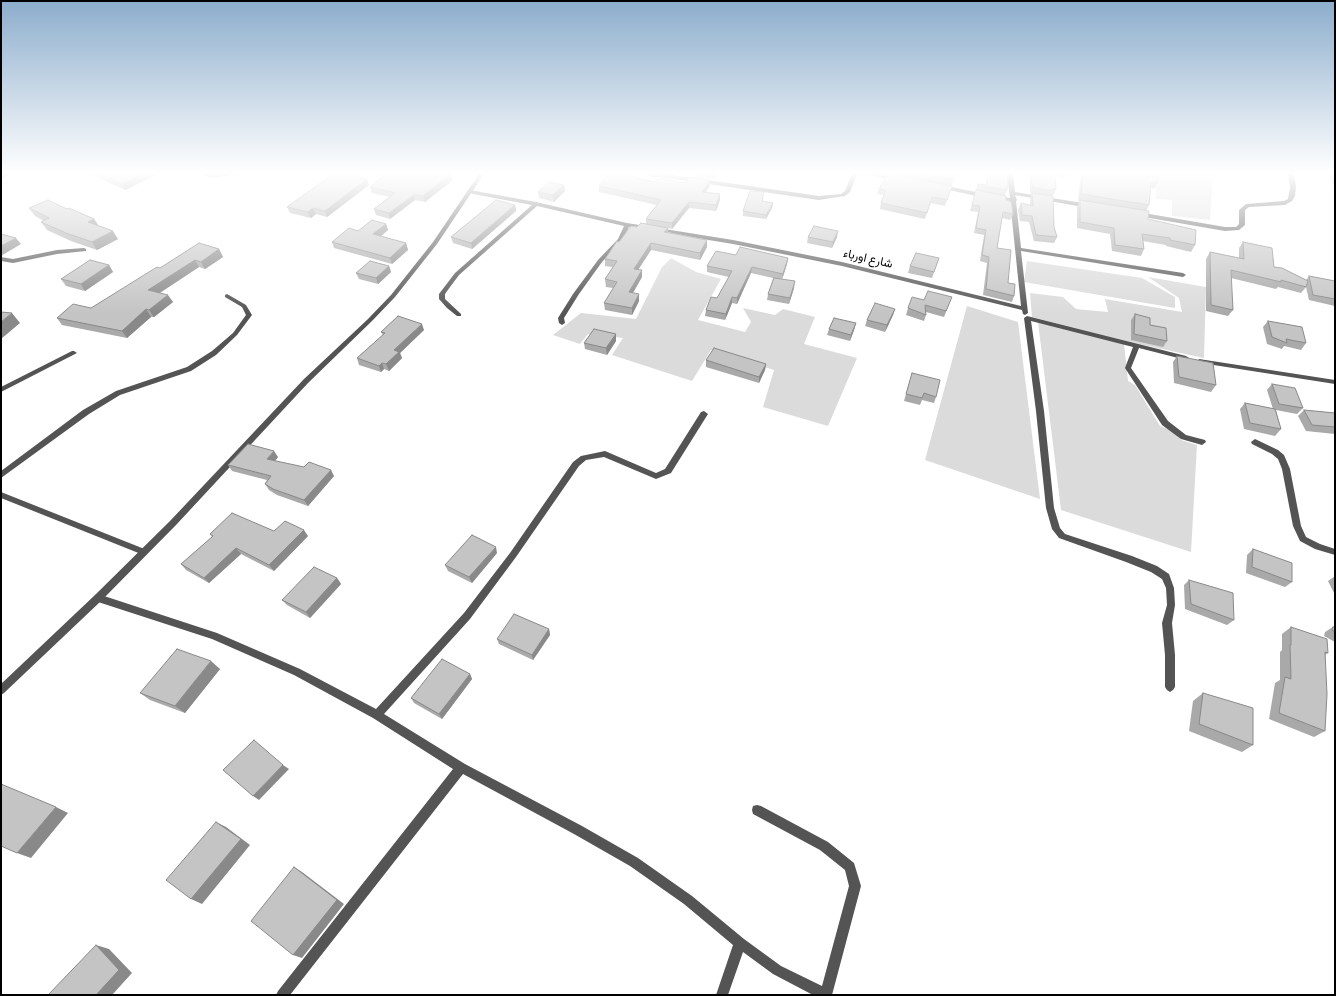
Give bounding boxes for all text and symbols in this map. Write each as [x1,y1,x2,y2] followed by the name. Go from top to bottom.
[842,246,894,272] street label: شارع اورباء

